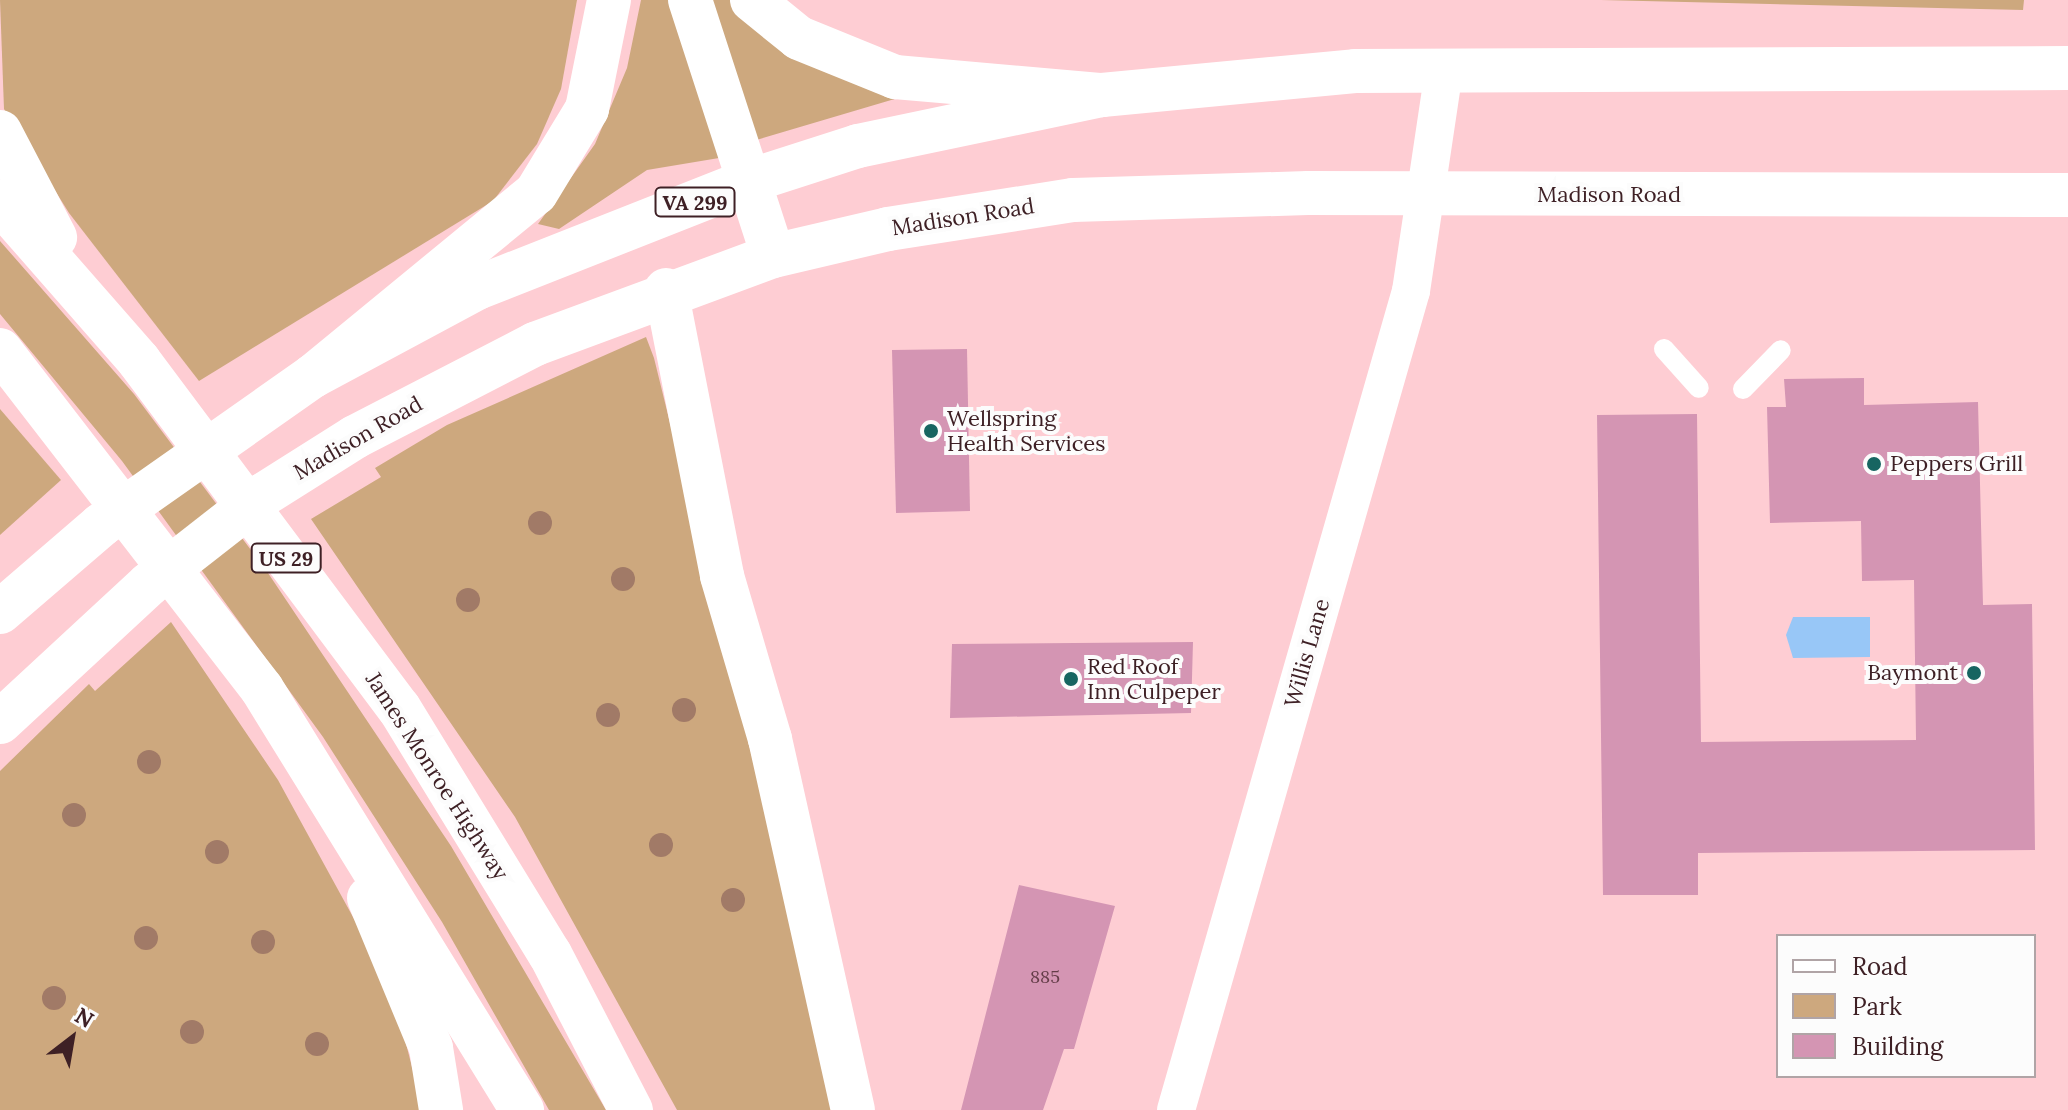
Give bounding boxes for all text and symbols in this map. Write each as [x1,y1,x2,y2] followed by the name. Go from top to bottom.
[1537,182,1681,208] street label: Madison Road
[653,186,737,218] road number: VA 299
[890,193,1036,241] street label: Madison Road
[289,391,427,485] street label: Madison Road
[947,405,1105,456] place label: Wellspring Health Services
[922,422,940,440] marker: Wellspring Health Services
[1890,451,2023,477] place label: Peppers Grill
[1865,455,1883,473] marker: Peppers Grill
[250,542,322,574] road number: US 29
[1279,596,1335,710] street label: Willis Lane
[1087,653,1221,704] place label: Red Roof Inn Culpeper
[1867,660,1958,686] place label: Baymont
[1965,664,1983,682] marker: Baymont
[360,667,514,885] street label: James Monroe Highway
[1062,670,1080,688] marker: Red Roof Inn Culpeper
[1776,934,2036,1078] legend
[1852,951,1908,982] text: Road
[1030,966,1060,988] house number: 885
[1852,991,1902,1022] text: Park
[32,998,112,1078] north arrow
[70,1001,99,1034] text: N
[1852,1031,1943,1062] text: Building

